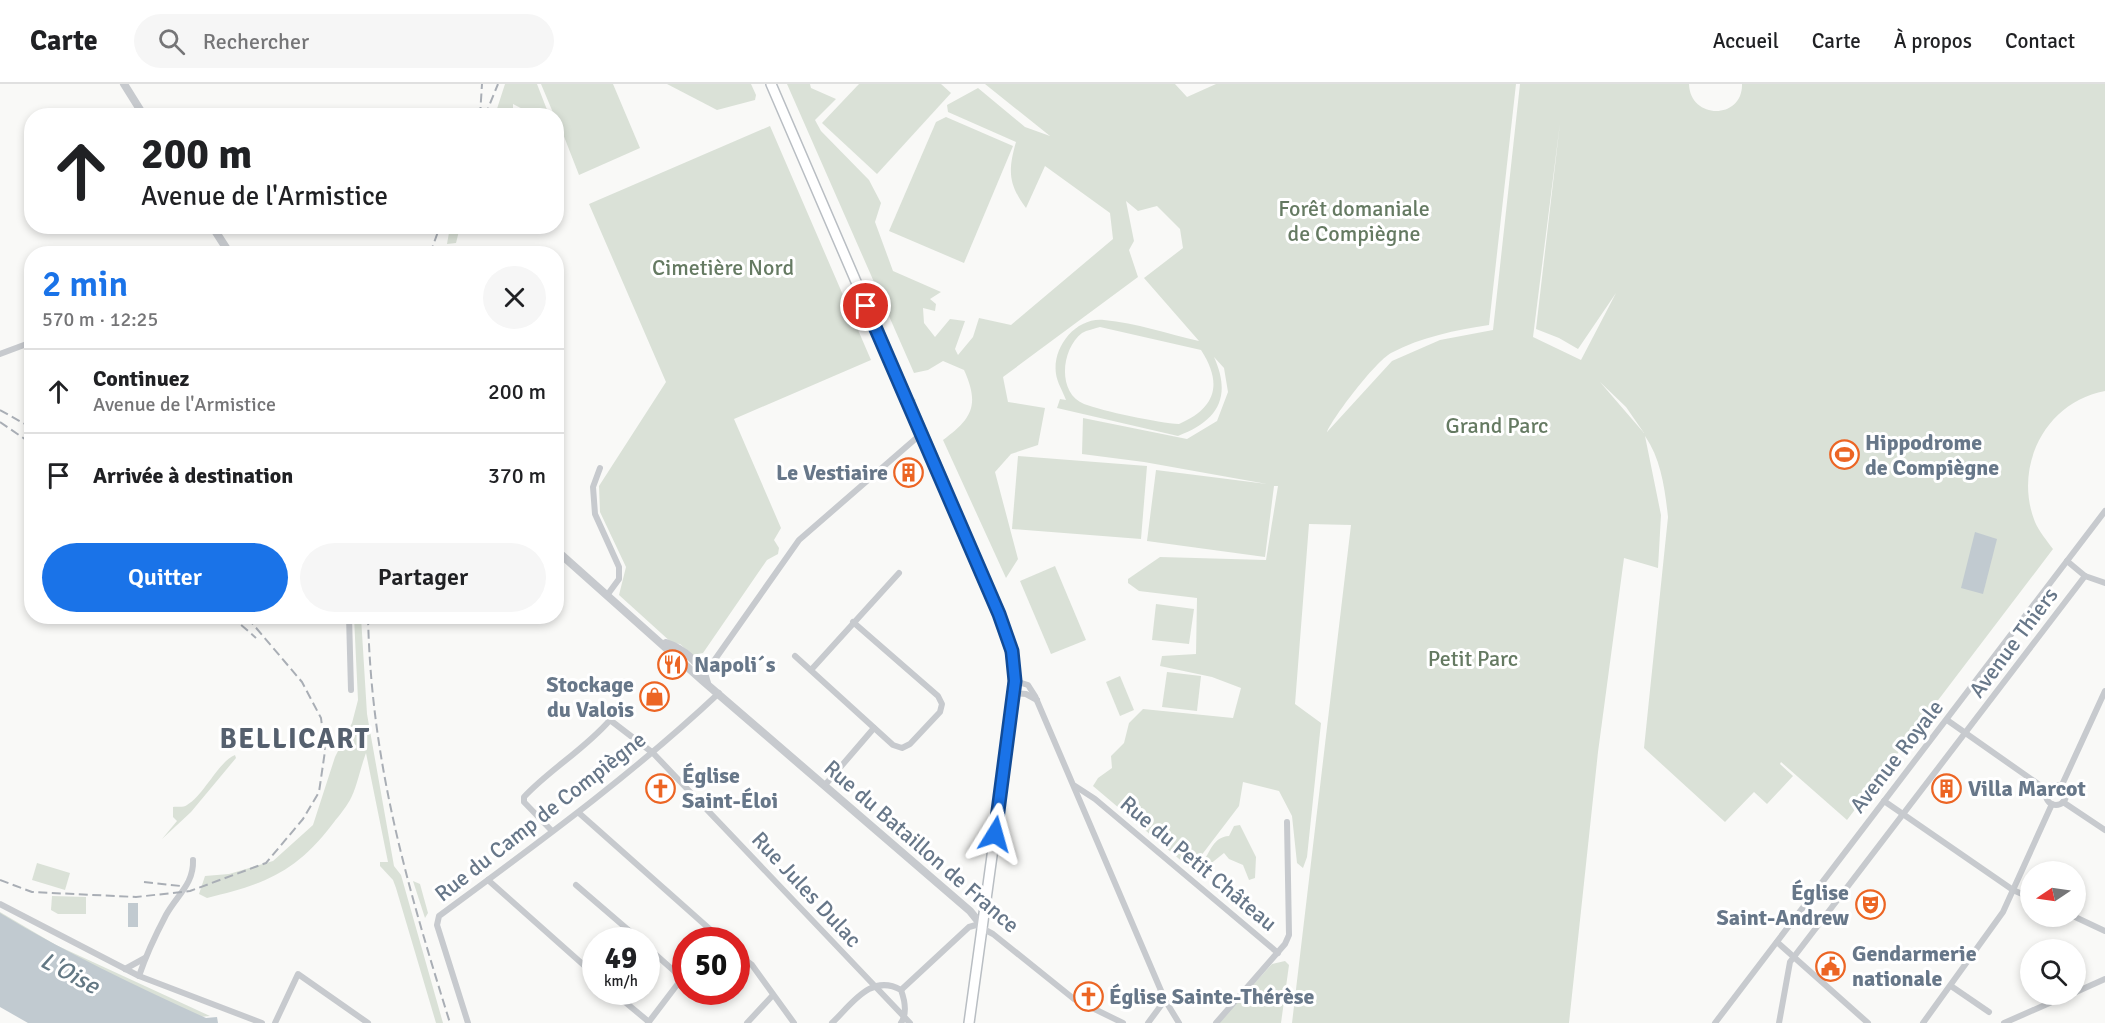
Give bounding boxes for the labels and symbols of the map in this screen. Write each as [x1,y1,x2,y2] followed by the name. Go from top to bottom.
[1278,195,1430,247] park label: Forêt domaniale de Compiègne
[652,254,794,281] park label: Cimetière Nord
[840,280,891,331] pin
[1446,412,1548,439] park label: Grand Parc
[1865,429,1999,481] place label: Hippodrome de Compiègne
[1828,439,1860,471] sports icon: Hippodrome de Compiègne
[893,456,925,488] building icon: Le Vestiaire
[776,459,888,486] place label: Le Vestiaire
[1963,582,2064,703] street label: Avenue Thiers
[1428,645,1518,672] park label: Petit Parc
[657,648,689,680] restaurant icon: Napoli´s
[694,651,776,678] place label: Napoli´s
[546,671,634,723] place label: Stockage du Valois
[639,681,671,713] shop icon: Stockage du Valois
[1844,694,1949,818] street label: Avenue Royale
[220,722,370,756] district label: BELLICART
[429,726,651,907] street label: Rue du Camp de Compiègne
[819,754,1025,938] street label: Rue du Bataillon de France
[682,762,778,814] place label: Église Saint-Éloi
[645,772,677,804] church icon: Église Saint-Éloi
[1931,772,1963,804] building icon: Villa Marcot
[1968,775,2086,802] place label: Villa Marcot
[1115,790,1282,937] street label: Rue du Petit Château
[963,802,1027,866] position arrow
[746,826,867,953] street label: Rue Jules Dulac
[2020,861,2086,927] north arrow
[1717,879,1849,931] place label: Église Saint-Andrew
[1854,889,1886,921] theatre icon: Église Saint-Andrew
[672,927,750,1005] speed limit sign: 50
[1852,940,1977,992] place label: Gendarmerie nationale
[36,945,105,1001] water label: L'Oise
[1815,950,1847,982] public building icon: Gendarmerie nationale
[1072,980,1104,1012] church icon: Église Sainte-Thérèse
[1109,983,1315,1010] place label: Église Sainte-Thérèse

